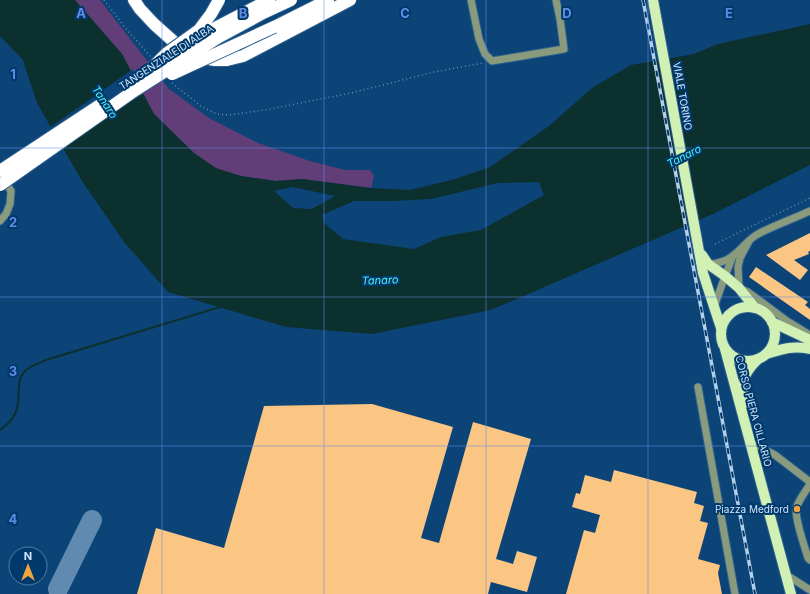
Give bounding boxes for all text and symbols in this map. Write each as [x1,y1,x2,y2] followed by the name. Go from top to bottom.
[76,5,86,21] text: A
[239,5,248,21] text: B
[400,5,410,21] text: C
[562,5,572,21] text: D
[725,5,733,21] text: E
[117,22,216,92] street label: TANGENZIALE DI ALBA
[671,61,695,131] street label: VIALE TORINO
[10,66,16,82] text: 1
[89,83,121,122] water label: Tanaro
[664,141,704,171] water label: Tanaro
[9,214,17,230] text: 2
[361,272,399,288] water label: Tanaro
[733,354,775,468] street label: CORSO PIERA CILLARIO
[9,363,17,379] text: 3
[715,503,789,515] place label: Piazza Medford
[792,504,802,514] marker: Piazza Medford
[9,511,18,527] text: 4
[8,546,48,586] north arrow
[24,549,32,563] text: N

